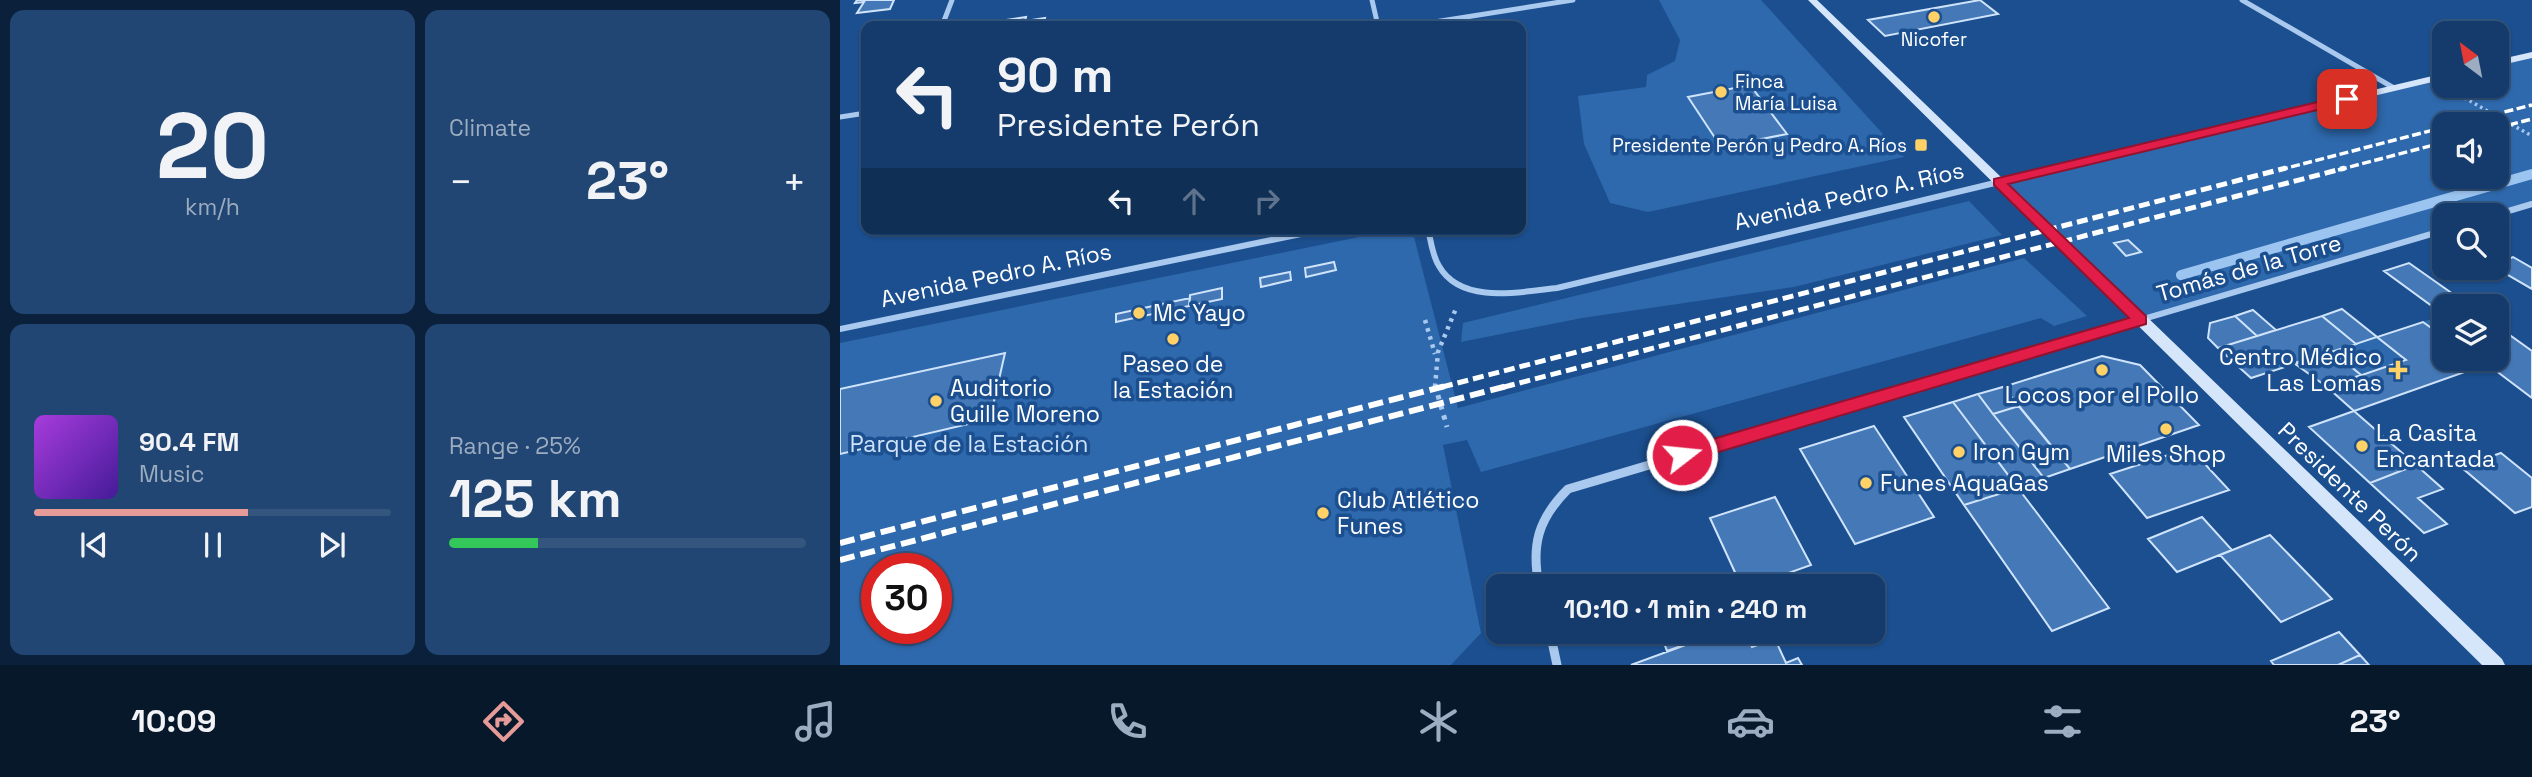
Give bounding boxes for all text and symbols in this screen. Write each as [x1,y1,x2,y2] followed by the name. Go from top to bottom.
[1926,9,1942,25] marker: Nicofer
[2432,21,2510,98] north arrow
[2432,21,2509,371] map controls
[1901,27,1967,52] place label: Nicofer
[997,44,1113,106] text: 90 m
[882,49,973,140] icon: left
[1735,69,1837,116] place label: Finca María Luisa
[2317,69,2377,129] pin
[2328,80,2366,118] icon: arrive
[1713,84,1729,100] marker: Finca María Luisa
[156,88,269,205] text: 20
[997,105,1260,145] text: Presidente Perón
[2432,112,2509,189] button: sound
[449,113,531,143] text: Climate
[1612,133,1907,158] place label: Presidente Perón y Pedro A. Ríos
[1913,137,1929,153] marker: Presidente Perón y Pedro A. Ríos
[586,148,669,214] text: 23°
[1731,155,1967,237] street label: Avenida Pedro A. Ríos
[449,158,473,206] text: −
[782,158,806,206] text: +
[1102,182,1140,220] icon: left
[1175,182,1213,220] icon: ahead
[1248,182,1286,220] icon: right
[185,192,240,222] text: km/h
[2432,203,2509,280] button: search
[2153,227,2345,309] street label: Tomás de la Torre
[878,236,1114,314] street label: Avenida Pedro A. Ríos
[2432,294,2509,371] button: layers
[1153,298,1246,328] place label: Mc Yayo
[1131,305,1147,321] marker: Mc Yayo
[1165,331,1181,347] marker: Paseo de la Estación
[2219,342,2382,398] place label: Centro Médico Las Lomas
[1113,349,1233,405] place label: Paseo de la Estación
[2388,360,2408,380] marker: Centro Médico Las Lomas
[2094,362,2110,378] marker: Locos por el Pollo
[950,373,1100,429] place label: Auditorio Guille Moreno
[2005,380,2199,410] place label: Locos por el Pollo
[928,393,944,409] marker: Auditorio Guille Moreno
[2272,416,2428,568] street label: Presidente Perón
[1645,418,1719,492] position arrow
[2376,418,2495,474] place label: La Casita Encantada
[2158,421,2174,437] marker: Miles Shop
[139,425,239,459] text: 90.4 FM
[850,429,1088,459] park label: Parque de la Estación
[449,431,581,461] text: Range · 25%
[1973,437,2070,467] place label: Iron Gym
[2354,438,2370,454] marker: La Casita Encantada
[2106,439,2226,469] place label: Miles Shop
[1951,444,1967,460] marker: Iron Gym
[139,459,204,489] text: Music
[449,466,622,532] text: 125 km
[1880,468,2049,498] place label: Funes AquaGas
[1858,475,1874,491] marker: Funes AquaGas
[1337,485,1480,541] place label: Club Atlético Funes
[1315,505,1331,521] marker: Club Atlético Funes
[75,526,113,564] icon: previous
[194,526,232,564] icon: pause
[313,526,351,564] icon: next
[861,553,952,644] speed limit sign: 30
[1564,592,1807,626] text: 10:10 · 1 min · 240 m
[479,697,528,746] icon: directions
[791,697,840,746] icon: music
[1103,697,1152,746] icon: phone
[1414,697,1463,746] icon: climate
[1726,697,1775,746] icon: car
[2038,697,2087,746] icon: filters
[131,701,217,741] text: 10:09
[2350,701,2401,741] text: 23°

